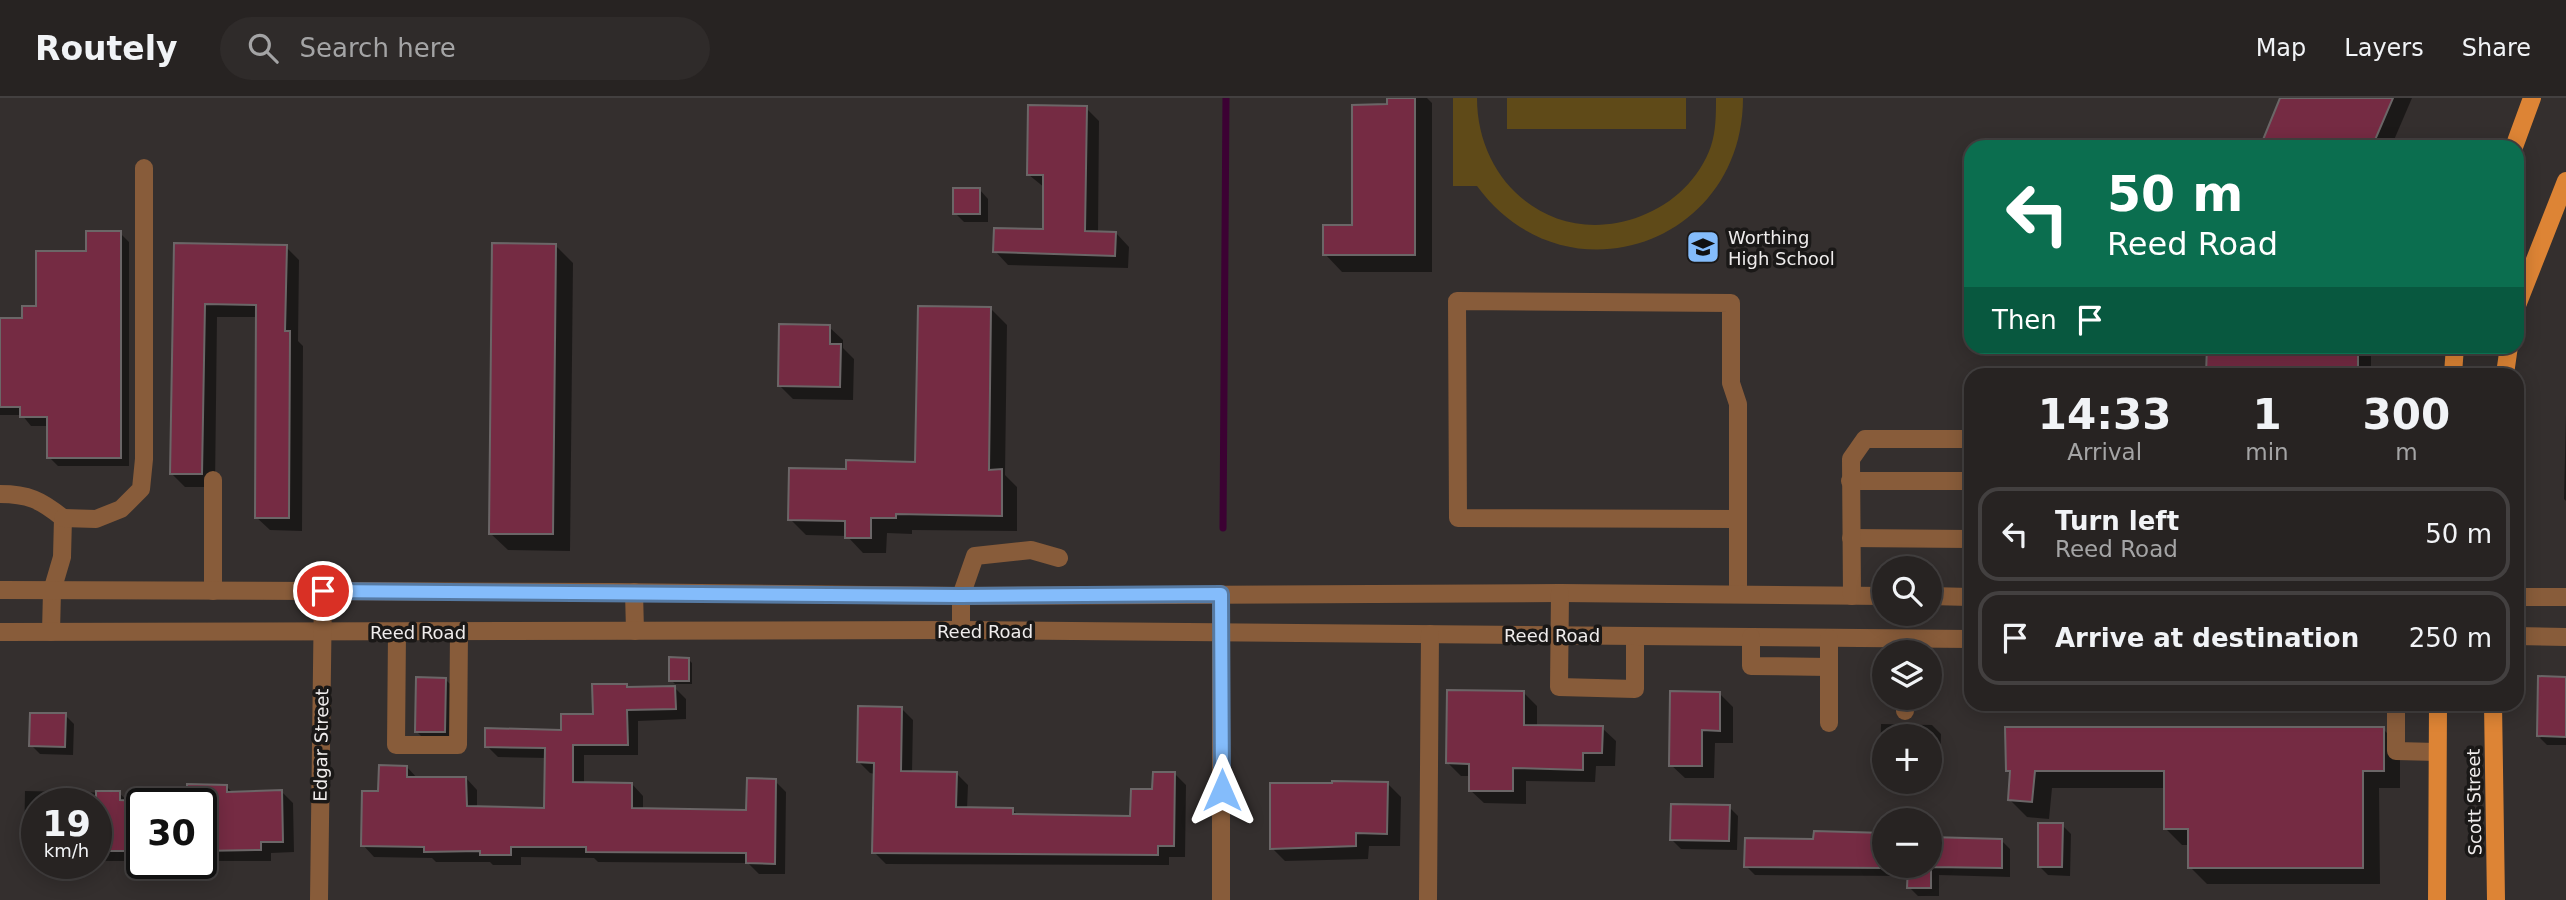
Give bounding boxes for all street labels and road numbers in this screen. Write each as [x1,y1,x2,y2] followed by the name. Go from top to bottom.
[937,621,1033,642] street label: Reed Road
[370,622,466,643] street label: Reed Road
[1504,625,1600,646] street label: Reed Road
[310,688,332,802] street label: Edgar Street
[2463,748,2485,856] street label: Scott Street

